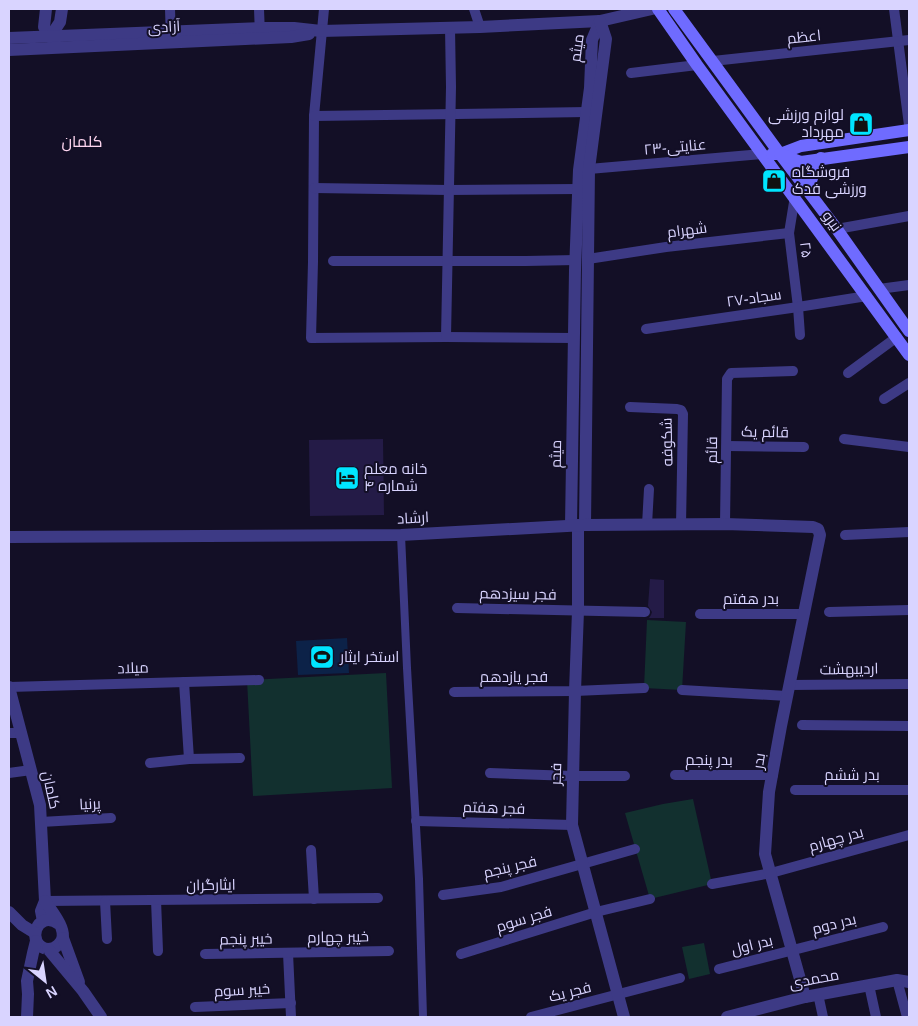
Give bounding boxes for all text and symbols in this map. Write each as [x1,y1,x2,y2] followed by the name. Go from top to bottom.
[147,17,181,38] street label: آزادی
[786,26,822,49] street label: اعظم
[566,33,589,63] street label: میثم
[768,106,844,142] place label: لوازم ورزشی مهرداد
[848,111,874,137] shop icon: لوازم ورزشی مهرداد
[61,133,103,152] district label: کلمان
[643,135,707,160] street label: ۲۳-عنایتی
[792,163,867,199] place label: فروشگاه ورزشی فدک
[761,168,787,194] shop icon: فروشگاه ورزشی فدک
[819,207,845,235] street label: نیرو
[666,219,708,242] street label: شهرام
[797,241,816,259] street label: ۲۵
[725,285,783,310] street label: ۲۷-سجاد
[658,417,676,467] street label: شکوفه
[741,423,789,442] street label: قائم یک
[703,436,722,464] street label: قائم
[547,440,566,468] street label: میثم
[364,460,427,495] place label: خانه معلم شماره ۴
[334,465,360,491] hotel icon: خانه معلم شماره ۴
[397,508,429,528] street label: ارشاد
[479,584,557,605] street label: فجر سیزدهم
[723,590,779,609] street label: بدر هفتم
[309,644,335,670] sports icon: استخر ایثار
[339,648,399,666] place label: استخر ایثار
[117,658,149,677] street label: میلاد
[819,659,879,680] street label: اردیبهشت
[480,668,548,687] street label: فجر یازدهم
[685,751,733,770] street label: بدر پنجم
[749,752,769,771] street label: بدر
[547,762,565,787] street label: فجر
[824,766,880,785] street label: بدر ششم
[37,769,64,811] street label: کلمان
[79,794,101,815] street label: پرنیا
[462,798,526,819] street label: فجر هفتم
[807,823,866,856] street label: بدر چهارم
[482,852,539,883] street label: فجر پنجم
[186,876,236,895] street label: ایثارگران
[494,902,554,937] street label: فجر سوم
[810,910,858,939] street label: بدر دوم
[307,927,369,948] street label: خیبر چهارم
[219,930,273,949] street label: خیبر پنجم
[729,931,775,959] street label: بدر اول
[20,956,70,1006] north arrow
[788,965,841,994] street label: محمدی
[547,978,593,1006] street label: فجر یک
[213,980,271,1001] street label: خیبر سوم
[43,983,60,1002] text: N

